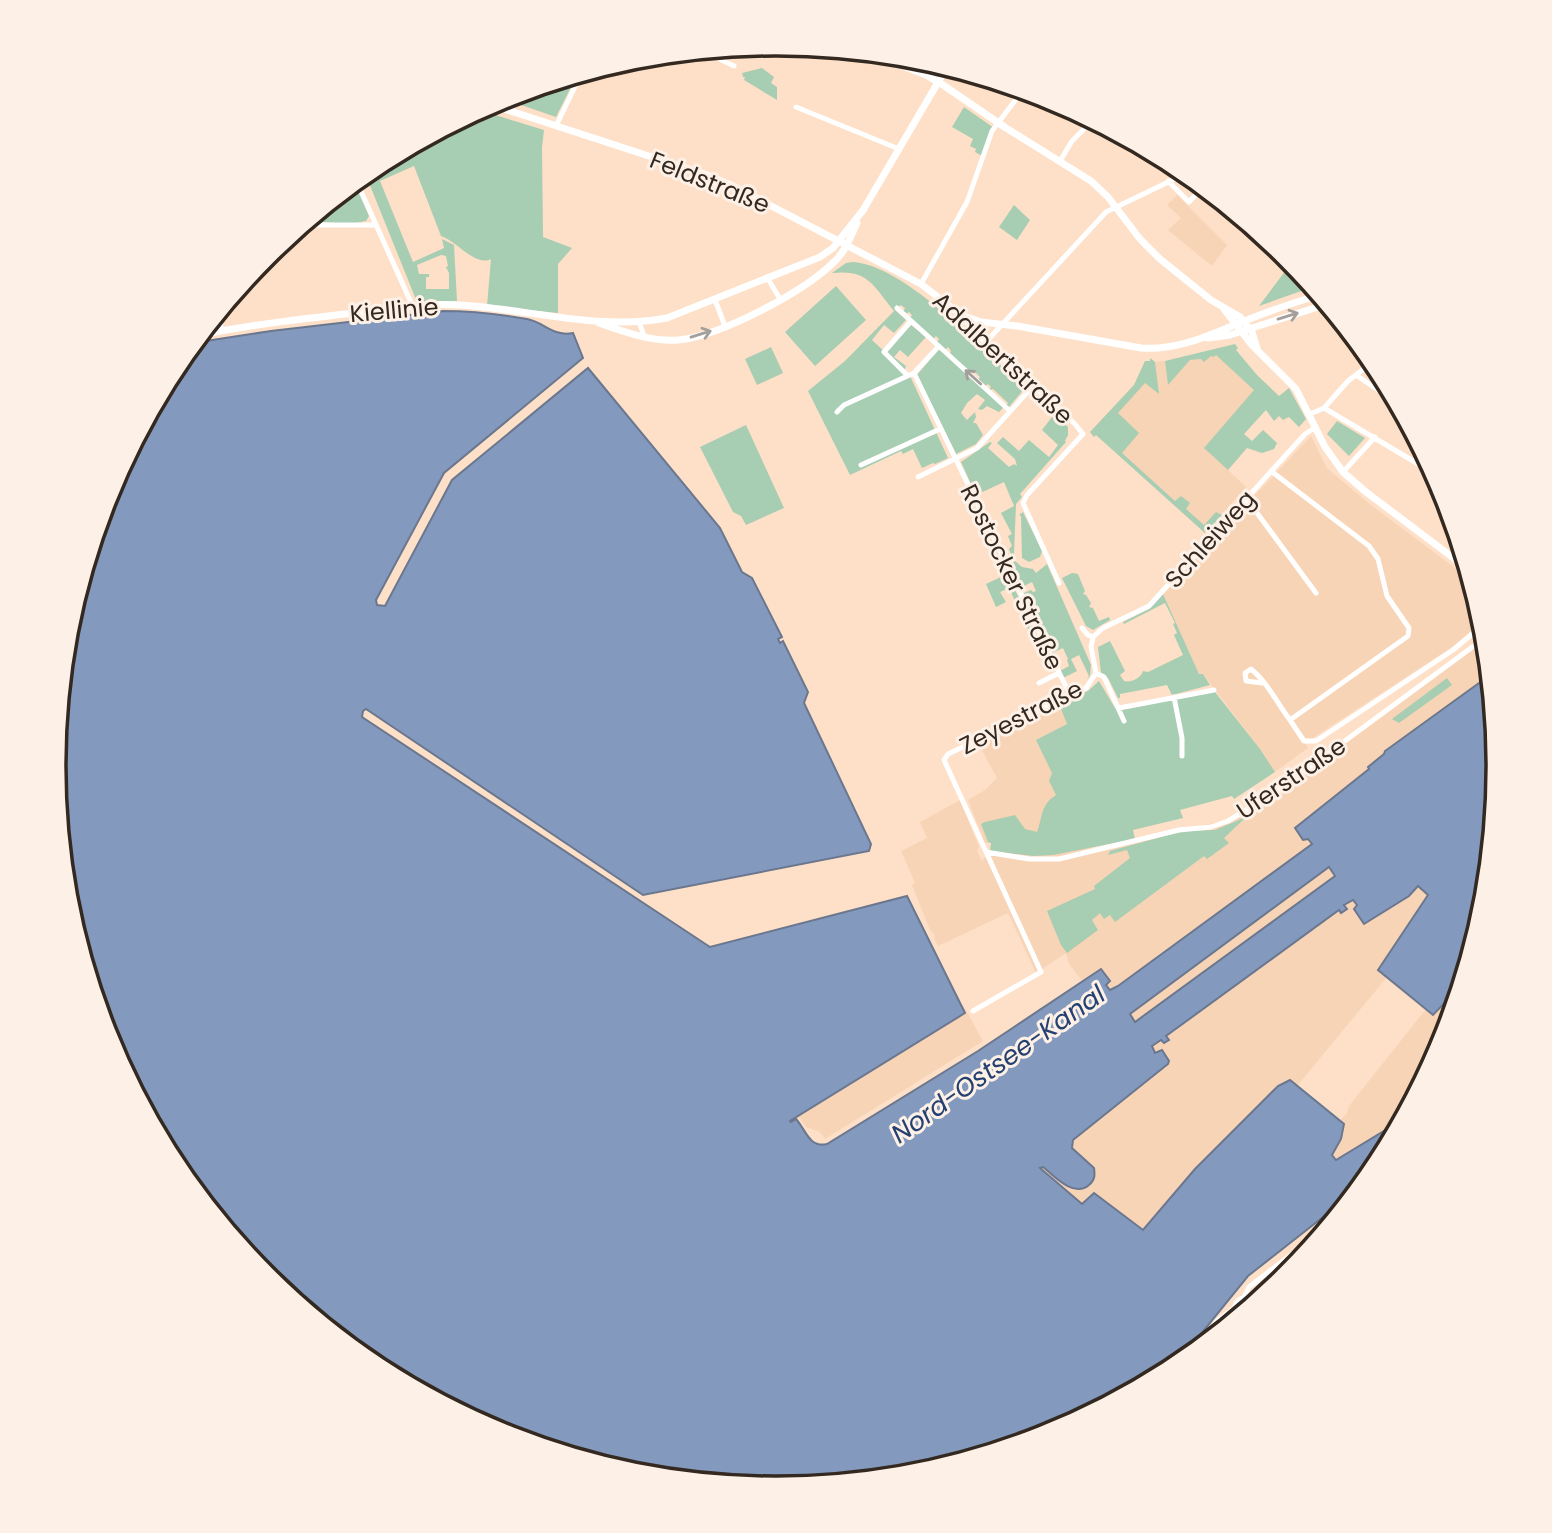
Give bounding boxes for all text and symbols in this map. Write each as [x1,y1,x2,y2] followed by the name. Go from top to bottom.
[645,143,775,221] street label: Feldstraße
[926,284,1080,432] street label: Adalbertstraße
[348,290,440,330] street label: Kiellinie
[1277,309,1299,322] one-way arrow
[690,327,712,340] one-way arrow
[964,369,982,385] one-way arrow
[953,479,1071,675] street label: Rostocker Straße
[1157,483,1263,595] street label: Schleiweg
[954,672,1088,762] street label: Zeyestraße
[1230,729,1352,827] street label: Uferstraße
[884,976,1113,1152] water label: Nord-Ostsee-Kanal

